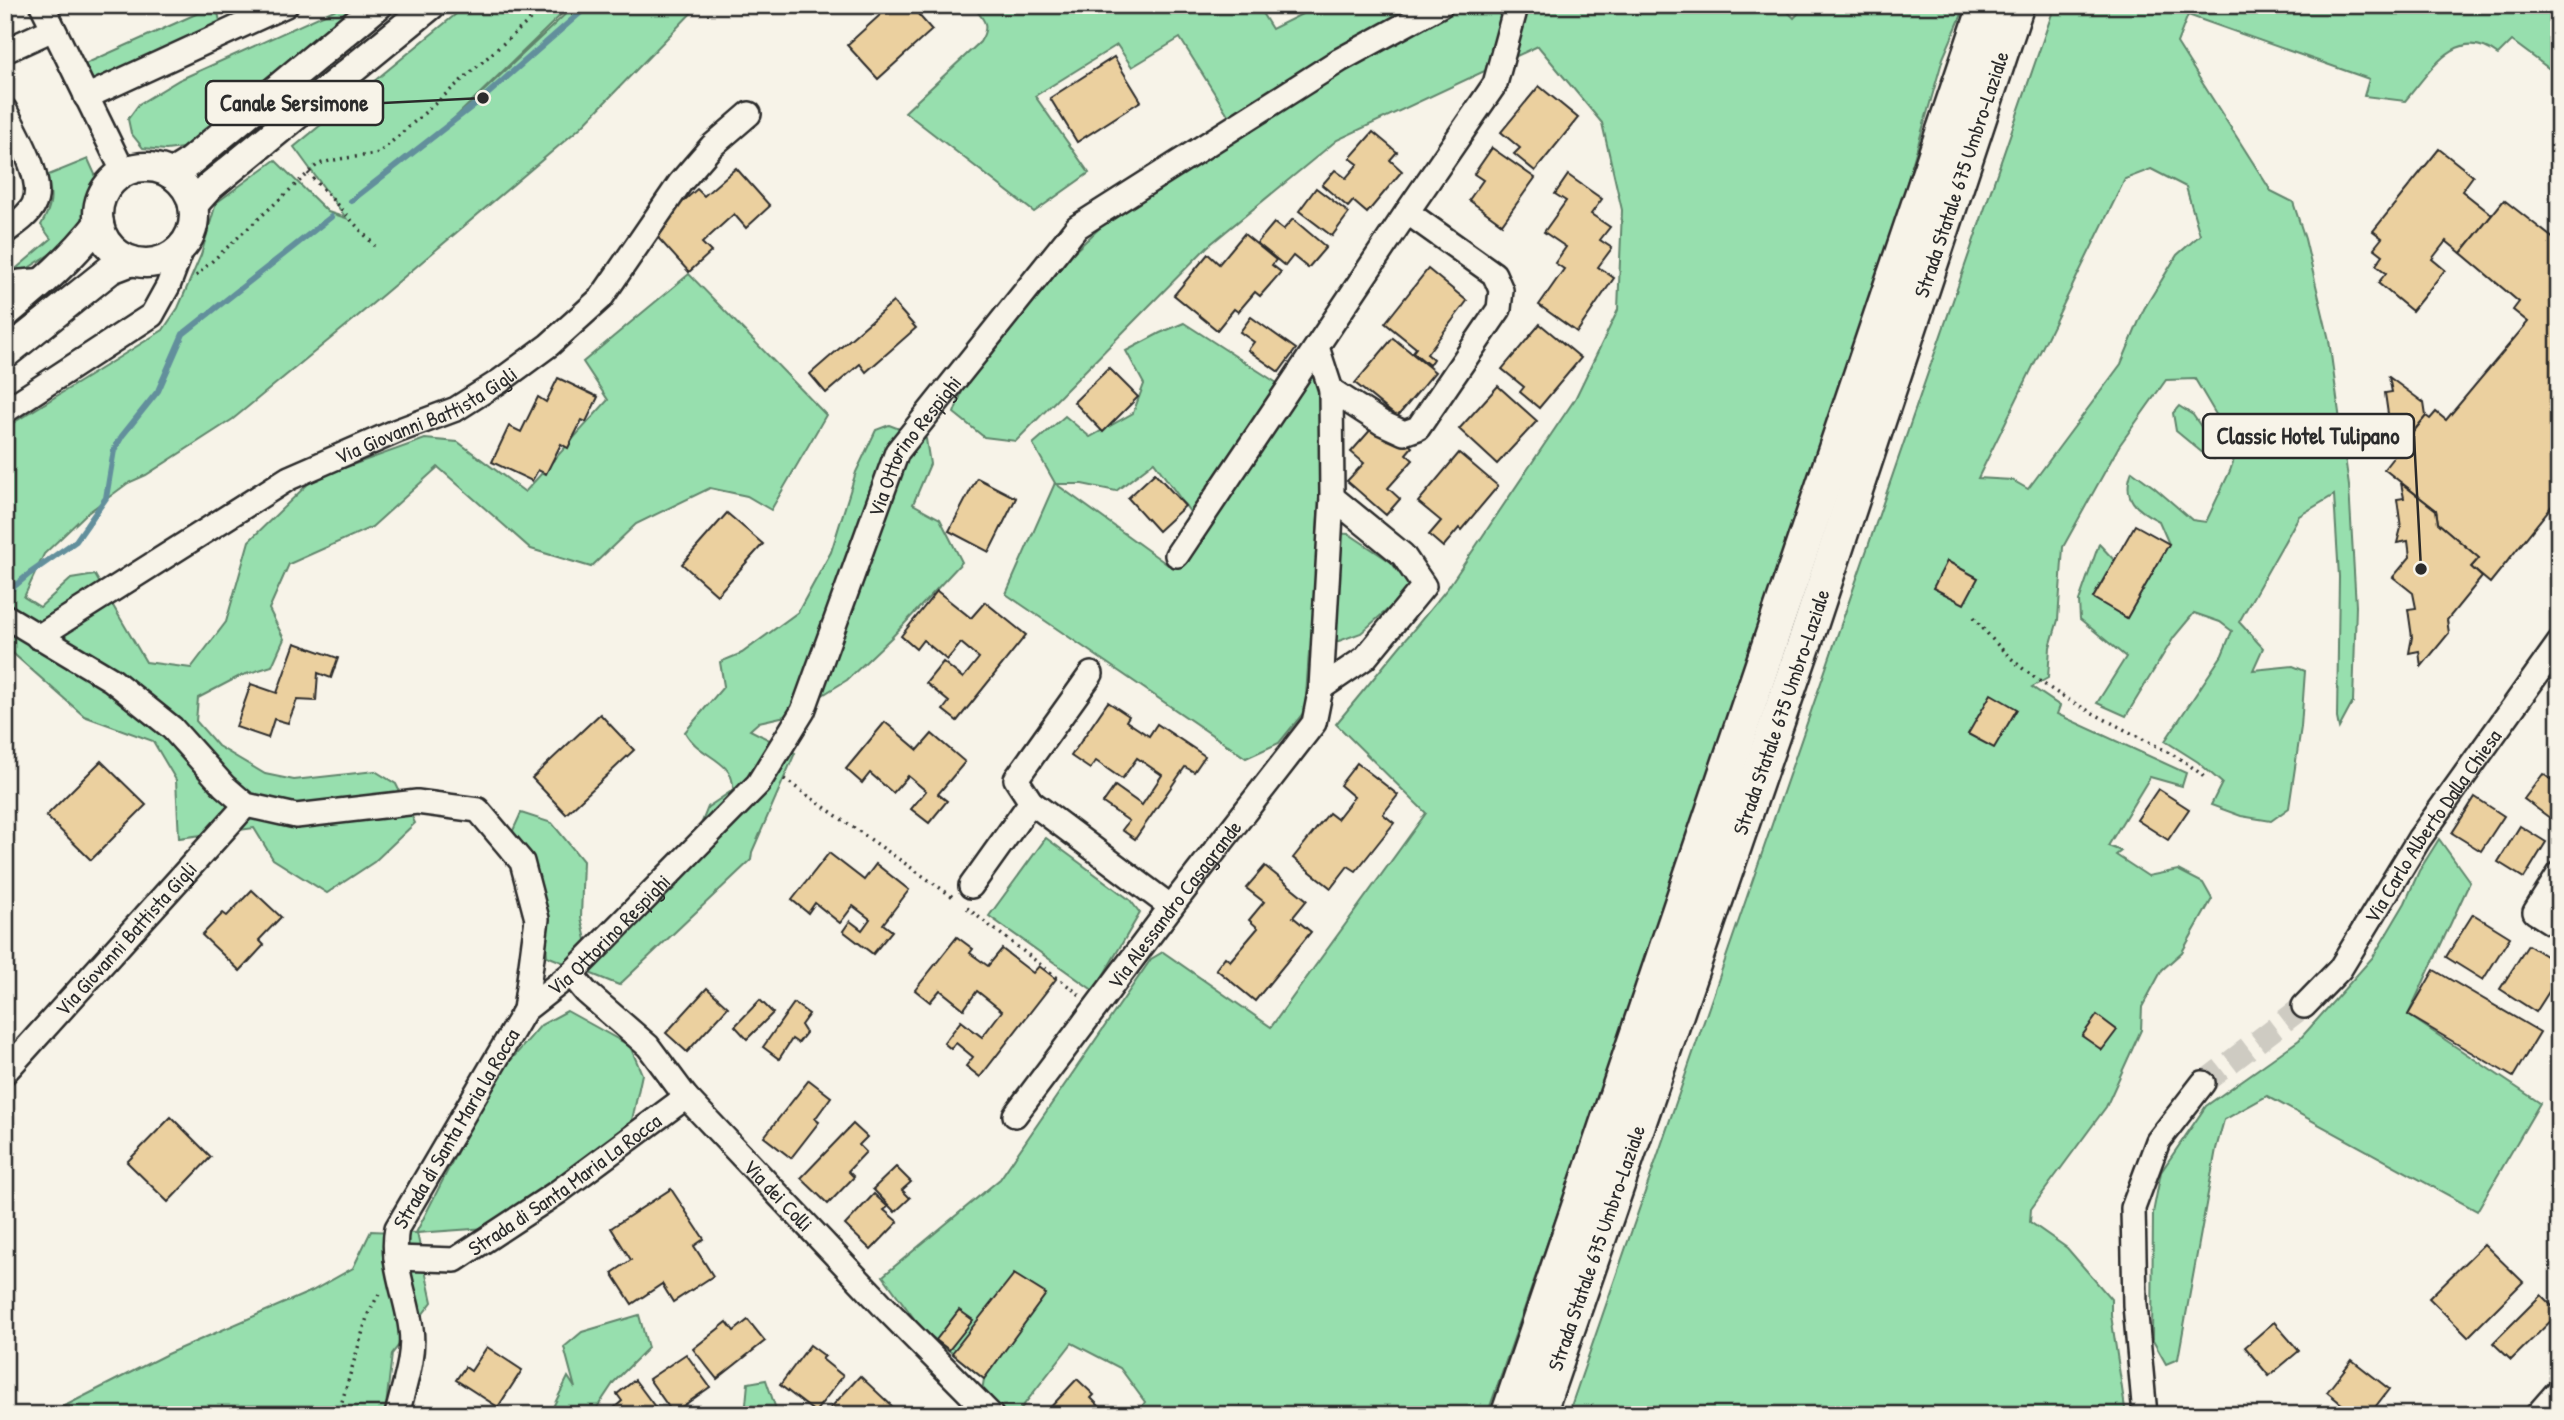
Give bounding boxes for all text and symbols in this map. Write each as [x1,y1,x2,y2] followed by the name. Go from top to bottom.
[1906,47,2015,301] street label: Strada Statale 675 Umbro-Laziale
[206,81,383,125] callout: Canale Sersimone
[220,87,369,118] text: Canale Sersimone
[330,359,523,471] street label: Via Giovanni Battista Gigli
[860,369,968,521] street label: Via Ottorino Respighi
[2203,414,2414,458] callout: Classic Hotel Tulipano
[2216,420,2400,452] text: Classic Hotel Tulipano
[1725,585,1836,838] street label: Strada Statale 675 Umbro-Laziale
[2357,723,2508,928] street label: Via Carlo Alberto Dalla Chiesa
[1100,814,1248,995] street label: Via Alessandro Casagrande
[48,855,203,1022] street label: Via Giovanni Battista Gigli
[541,867,676,1002] street label: Via Ottorino Respighi
[385,1023,526,1234] street label: Strada di Santa Maria la Rocca
[462,1106,667,1262] street label: Strada di Santa Maria La Rocca
[1540,1121,1652,1374] street label: Strada Statale 675 Umbro-Laziale
[737,1152,820,1237] street label: Via dei Colli

